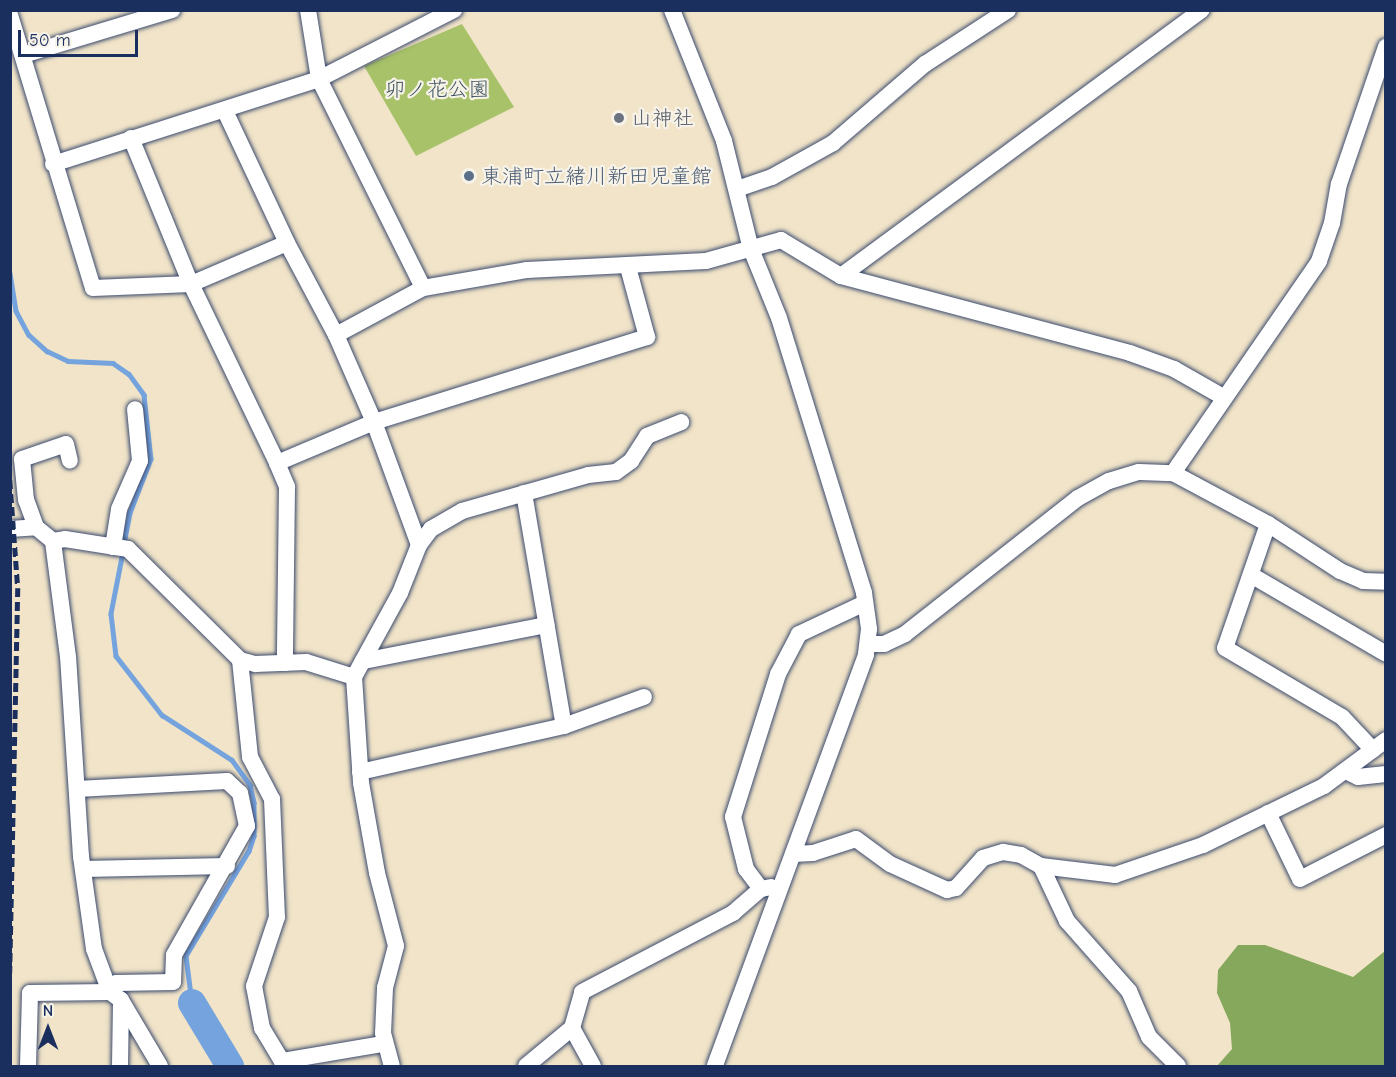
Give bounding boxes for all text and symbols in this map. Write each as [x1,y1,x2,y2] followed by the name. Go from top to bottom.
[21,18,141,56] scale bar
[29,30,71,51] text: 50 m
[385,76,489,102] park label: 卯ノ花公園
[631,105,694,131] place label: 山神社
[612,111,626,125] marker: 山神社
[481,163,712,189] place label: 東浦町立緒川新田児童館
[462,169,476,183] marker: 東浦町立緒川新田児童館
[18,999,78,1059] north arrow
[43,1002,53,1020] text: N

